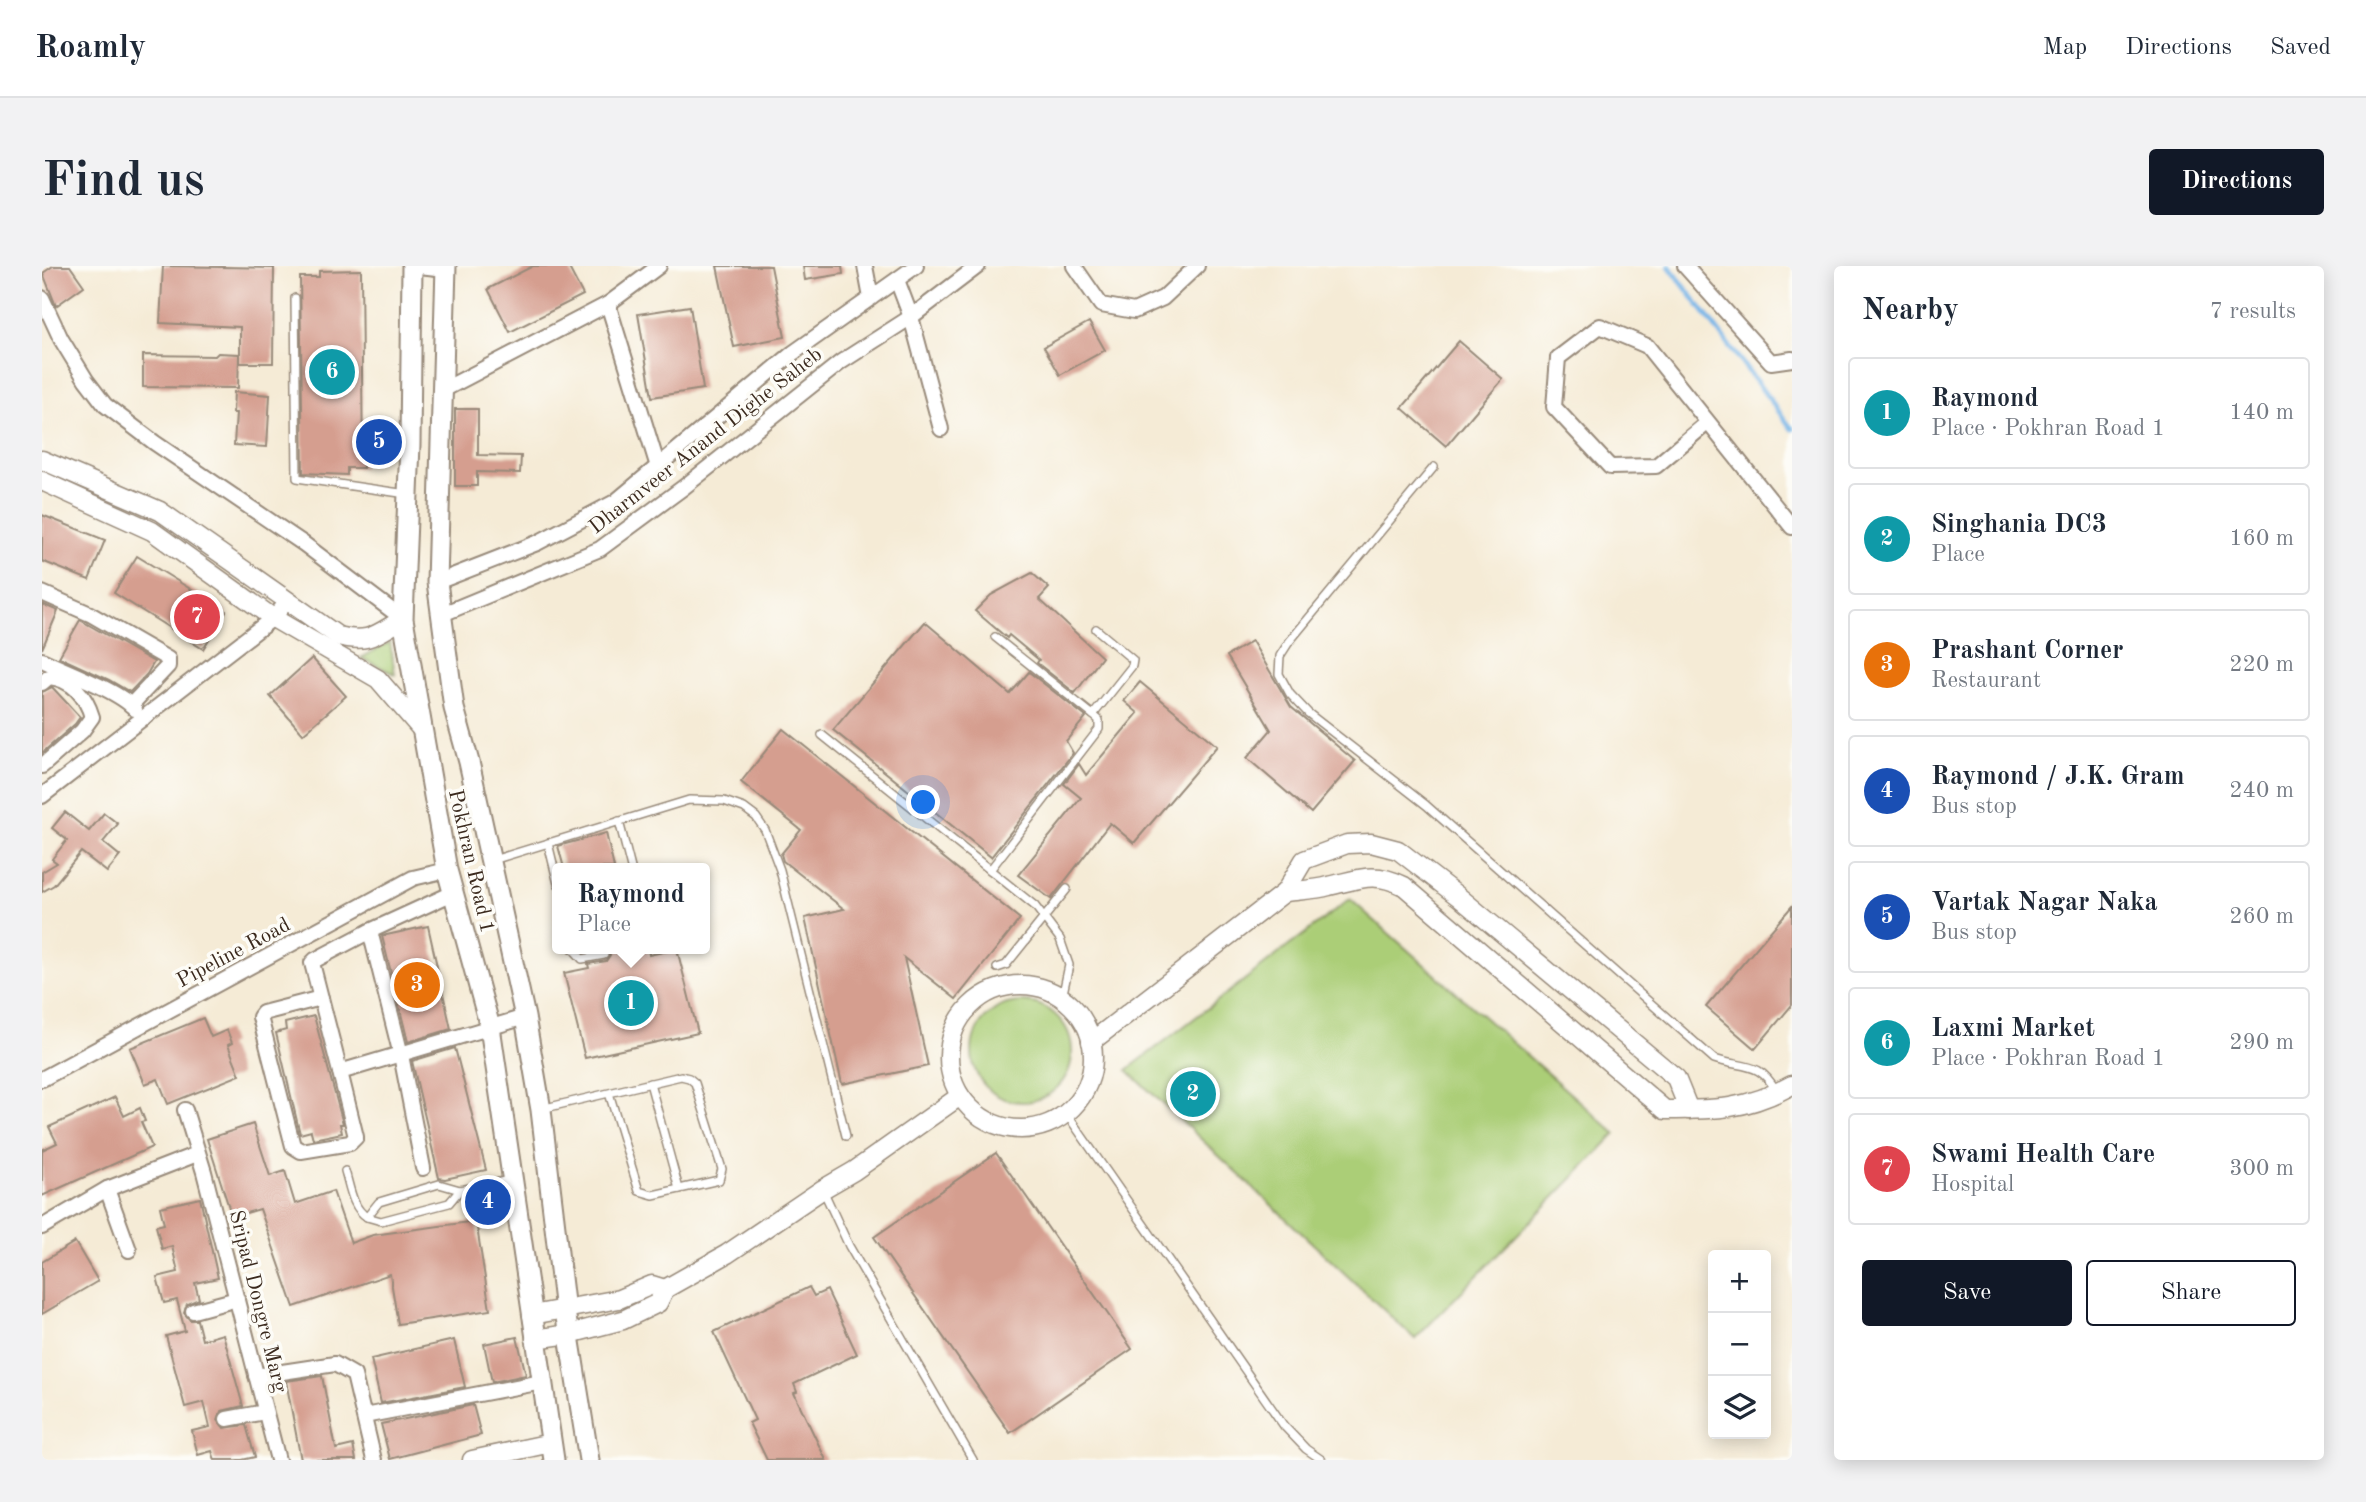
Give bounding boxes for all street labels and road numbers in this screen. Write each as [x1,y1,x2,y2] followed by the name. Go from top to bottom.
[586,344,826,538] street label: Dharmveer Anand Dighe Saheb
[444,787,497,935] street label: Pokhran Road 1
[173,915,294,992] street label: Pipeline Road
[225,1208,291,1395] street label: Sripad Dongre Marg

